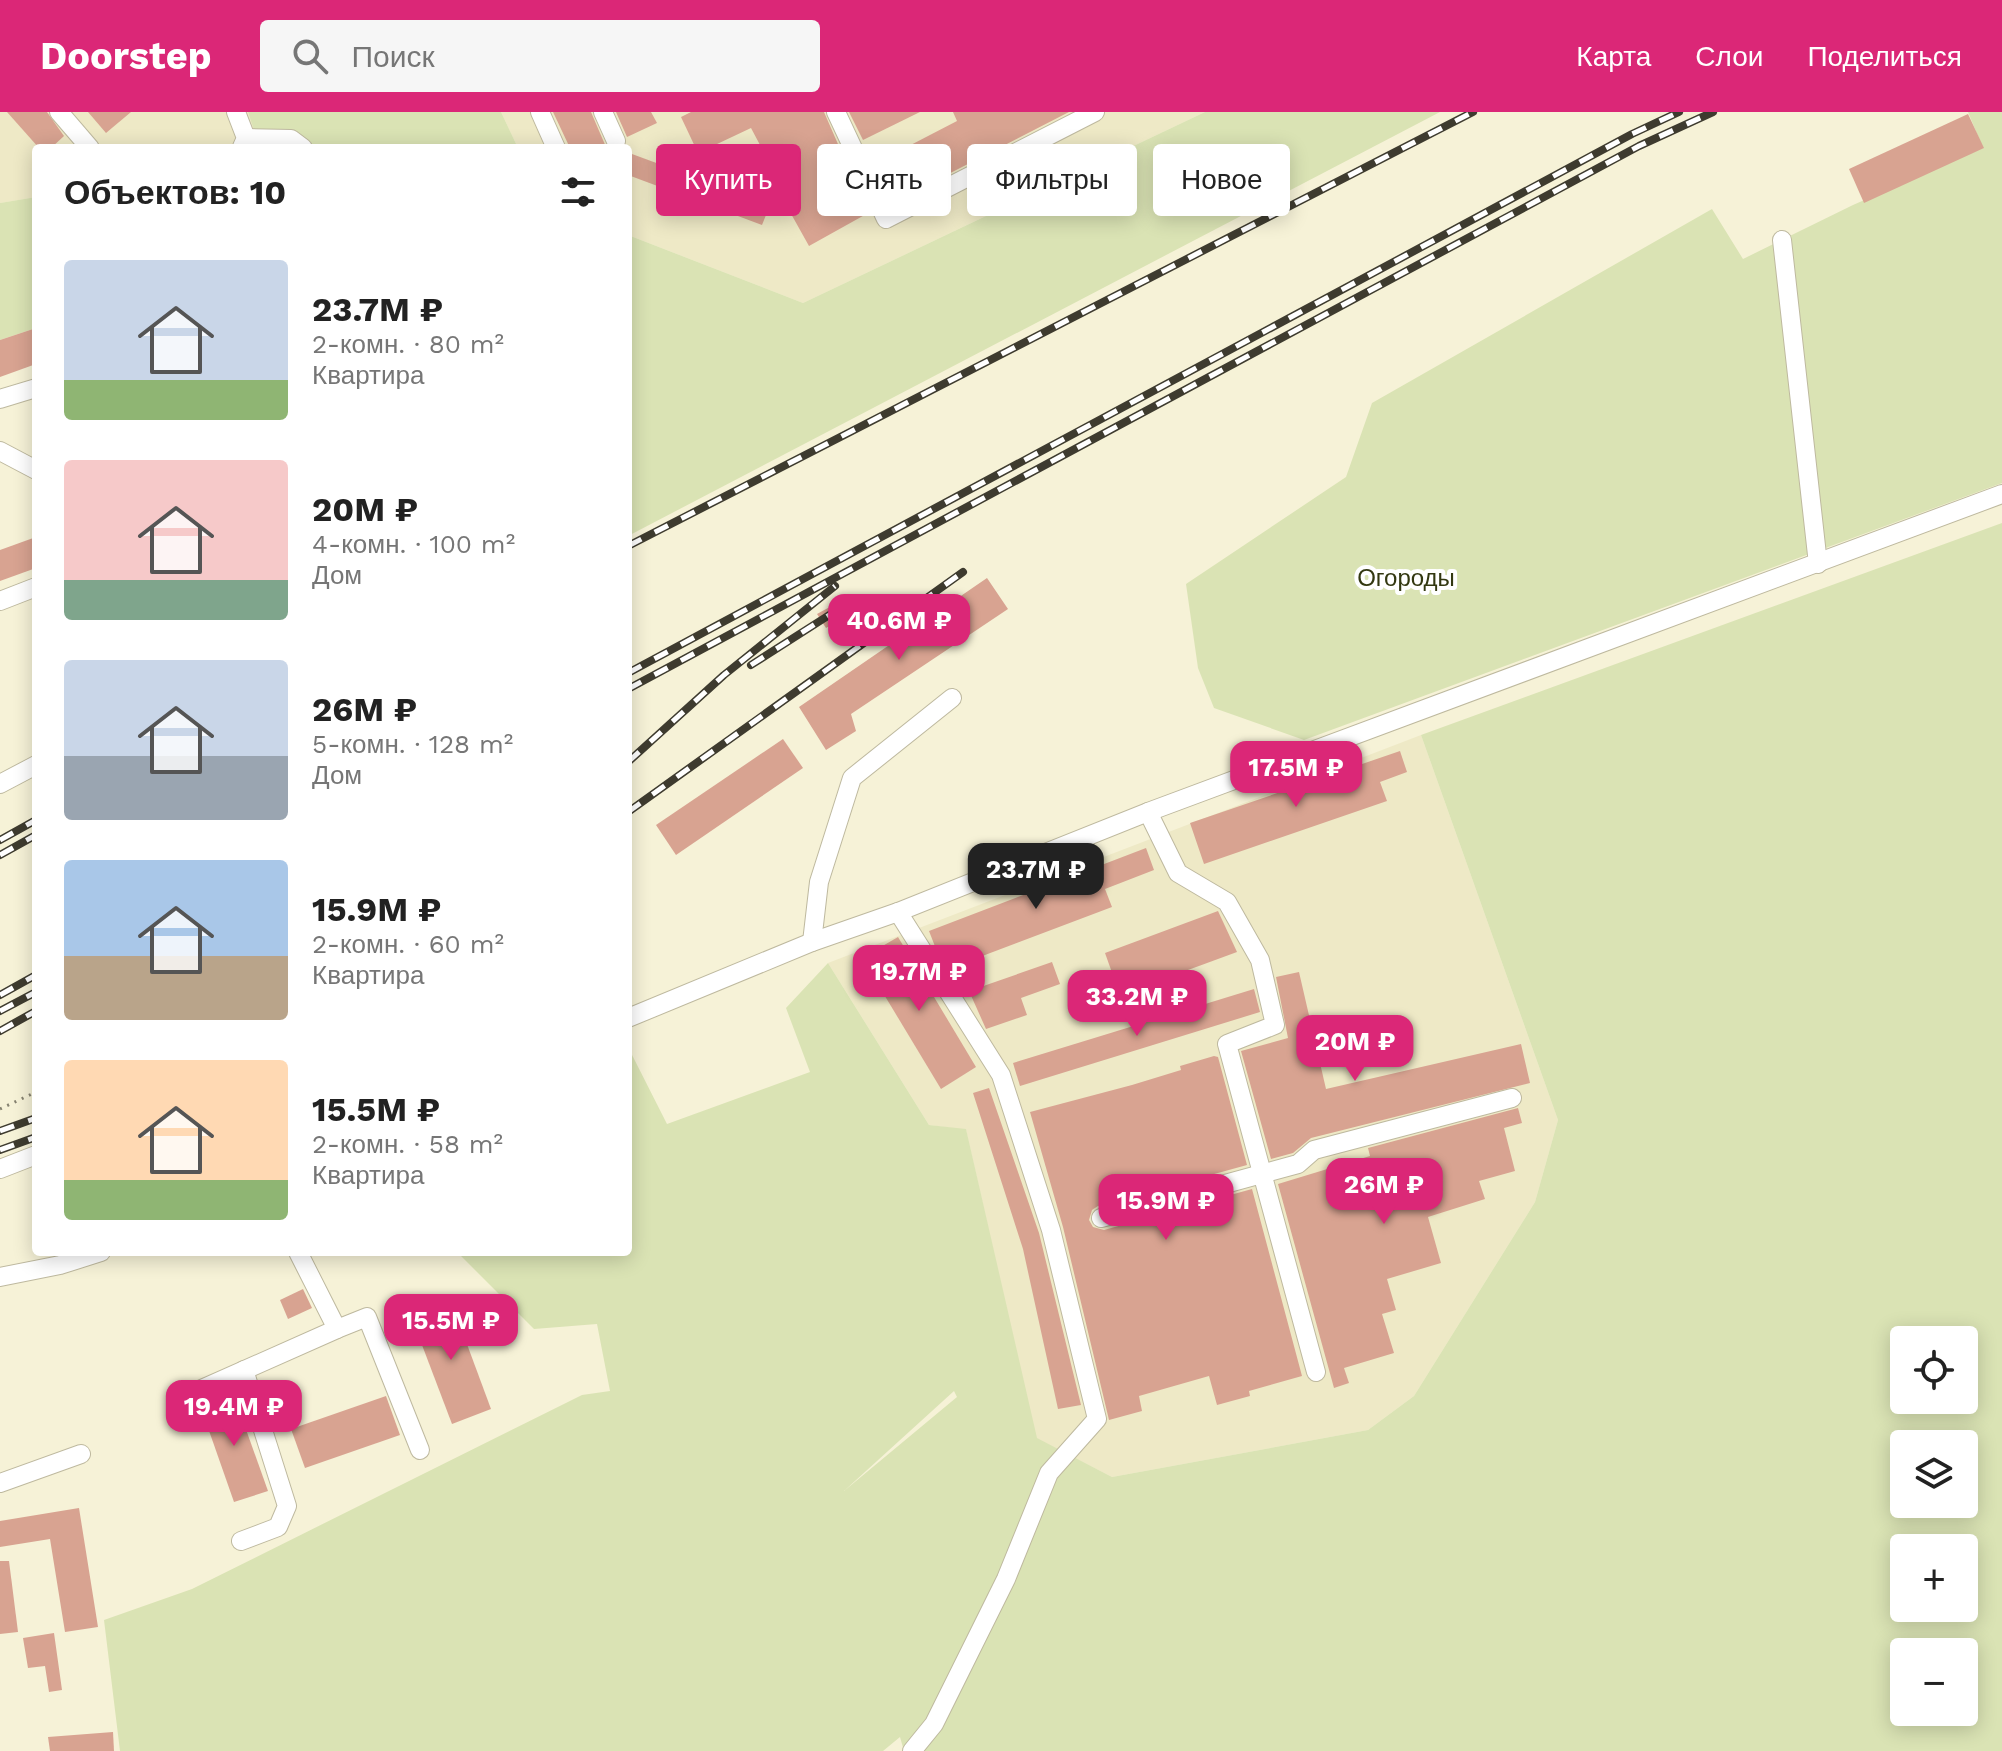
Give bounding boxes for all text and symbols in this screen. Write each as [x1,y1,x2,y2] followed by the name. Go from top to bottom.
[260,20,820,92] search box
[40,34,212,78] text: Doorstep
[288,34,332,78] icon: search
[352,39,435,74] text: Поиск
[1576,40,1651,73] text: Карта
[1695,40,1763,73] text: Слои
[1807,40,1962,73] text: Поделиться
[656,144,801,216] chip: Купить
[817,144,951,216] chip: Снять
[967,144,1137,216] chip: Фильтры
[1153,144,1290,216] chip: Новое
[556,170,600,214] icon: filters
[64,172,286,212] text: Объектов: 10
[312,289,443,329] text: 23.7M ₽
[128,292,224,388] icon: home
[312,329,504,359] text: 2-комн. · 80 m²
[312,360,424,390] text: Квартира
[312,489,418,529] text: 20M ₽
[128,492,224,588] icon: home
[312,529,515,559] text: 4-комн. · 100 m²
[312,560,362,590] text: Дом
[1357,564,1455,592] park label: Огороды
[825,594,973,662] pin: 40.6M ₽
[846,605,952,635] text: 40.6M ₽
[312,689,417,729] text: 26M ₽
[128,692,224,788] icon: home
[312,729,513,759] text: 5-комн. · 128 m²
[1222,741,1370,809] pin: 17.5M ₽
[1248,752,1344,782] text: 17.5M ₽
[312,760,362,790] text: Дом
[962,843,1110,911] pin: 23.7M ₽
[986,854,1086,884] text: 23.7M ₽
[312,889,441,929] text: 15.9M ₽
[128,892,224,988] icon: home
[312,929,504,959] text: 2-комн. · 60 m²
[845,945,993,1013] pin: 19.7M ₽
[871,956,967,986] text: 19.7M ₽
[312,960,424,990] text: Квартира
[1063,970,1211,1038] pin: 33.2M ₽
[1086,981,1188,1011] text: 33.2M ₽
[1299,1015,1411,1083] pin: 20M ₽
[1314,1026,1396,1056] text: 20M ₽
[312,1089,440,1129] text: 15.5M ₽
[128,1092,224,1188] icon: home
[312,1129,503,1159] text: 2-комн. · 58 m²
[1328,1158,1440,1226] pin: 26M ₽
[312,1160,424,1190] text: Квартира
[1344,1169,1424,1199] text: 26M ₽
[1092,1174,1240,1242] pin: 15.9M ₽
[1117,1185,1215,1215] text: 15.9M ₽
[377,1294,525,1362] pin: 15.5M ₽
[402,1305,500,1335] text: 15.5M ₽
[1890,1326,1978,1726] map controls
[1890,1326,1978,1414] button: locate
[160,1380,308,1448] pin: 19.4M ₽
[184,1391,284,1421] text: 19.4M ₽
[1890,1430,1978,1518] button: layers
[1890,1534,1978,1622] button: +
[1890,1638,1978,1726] button: −

